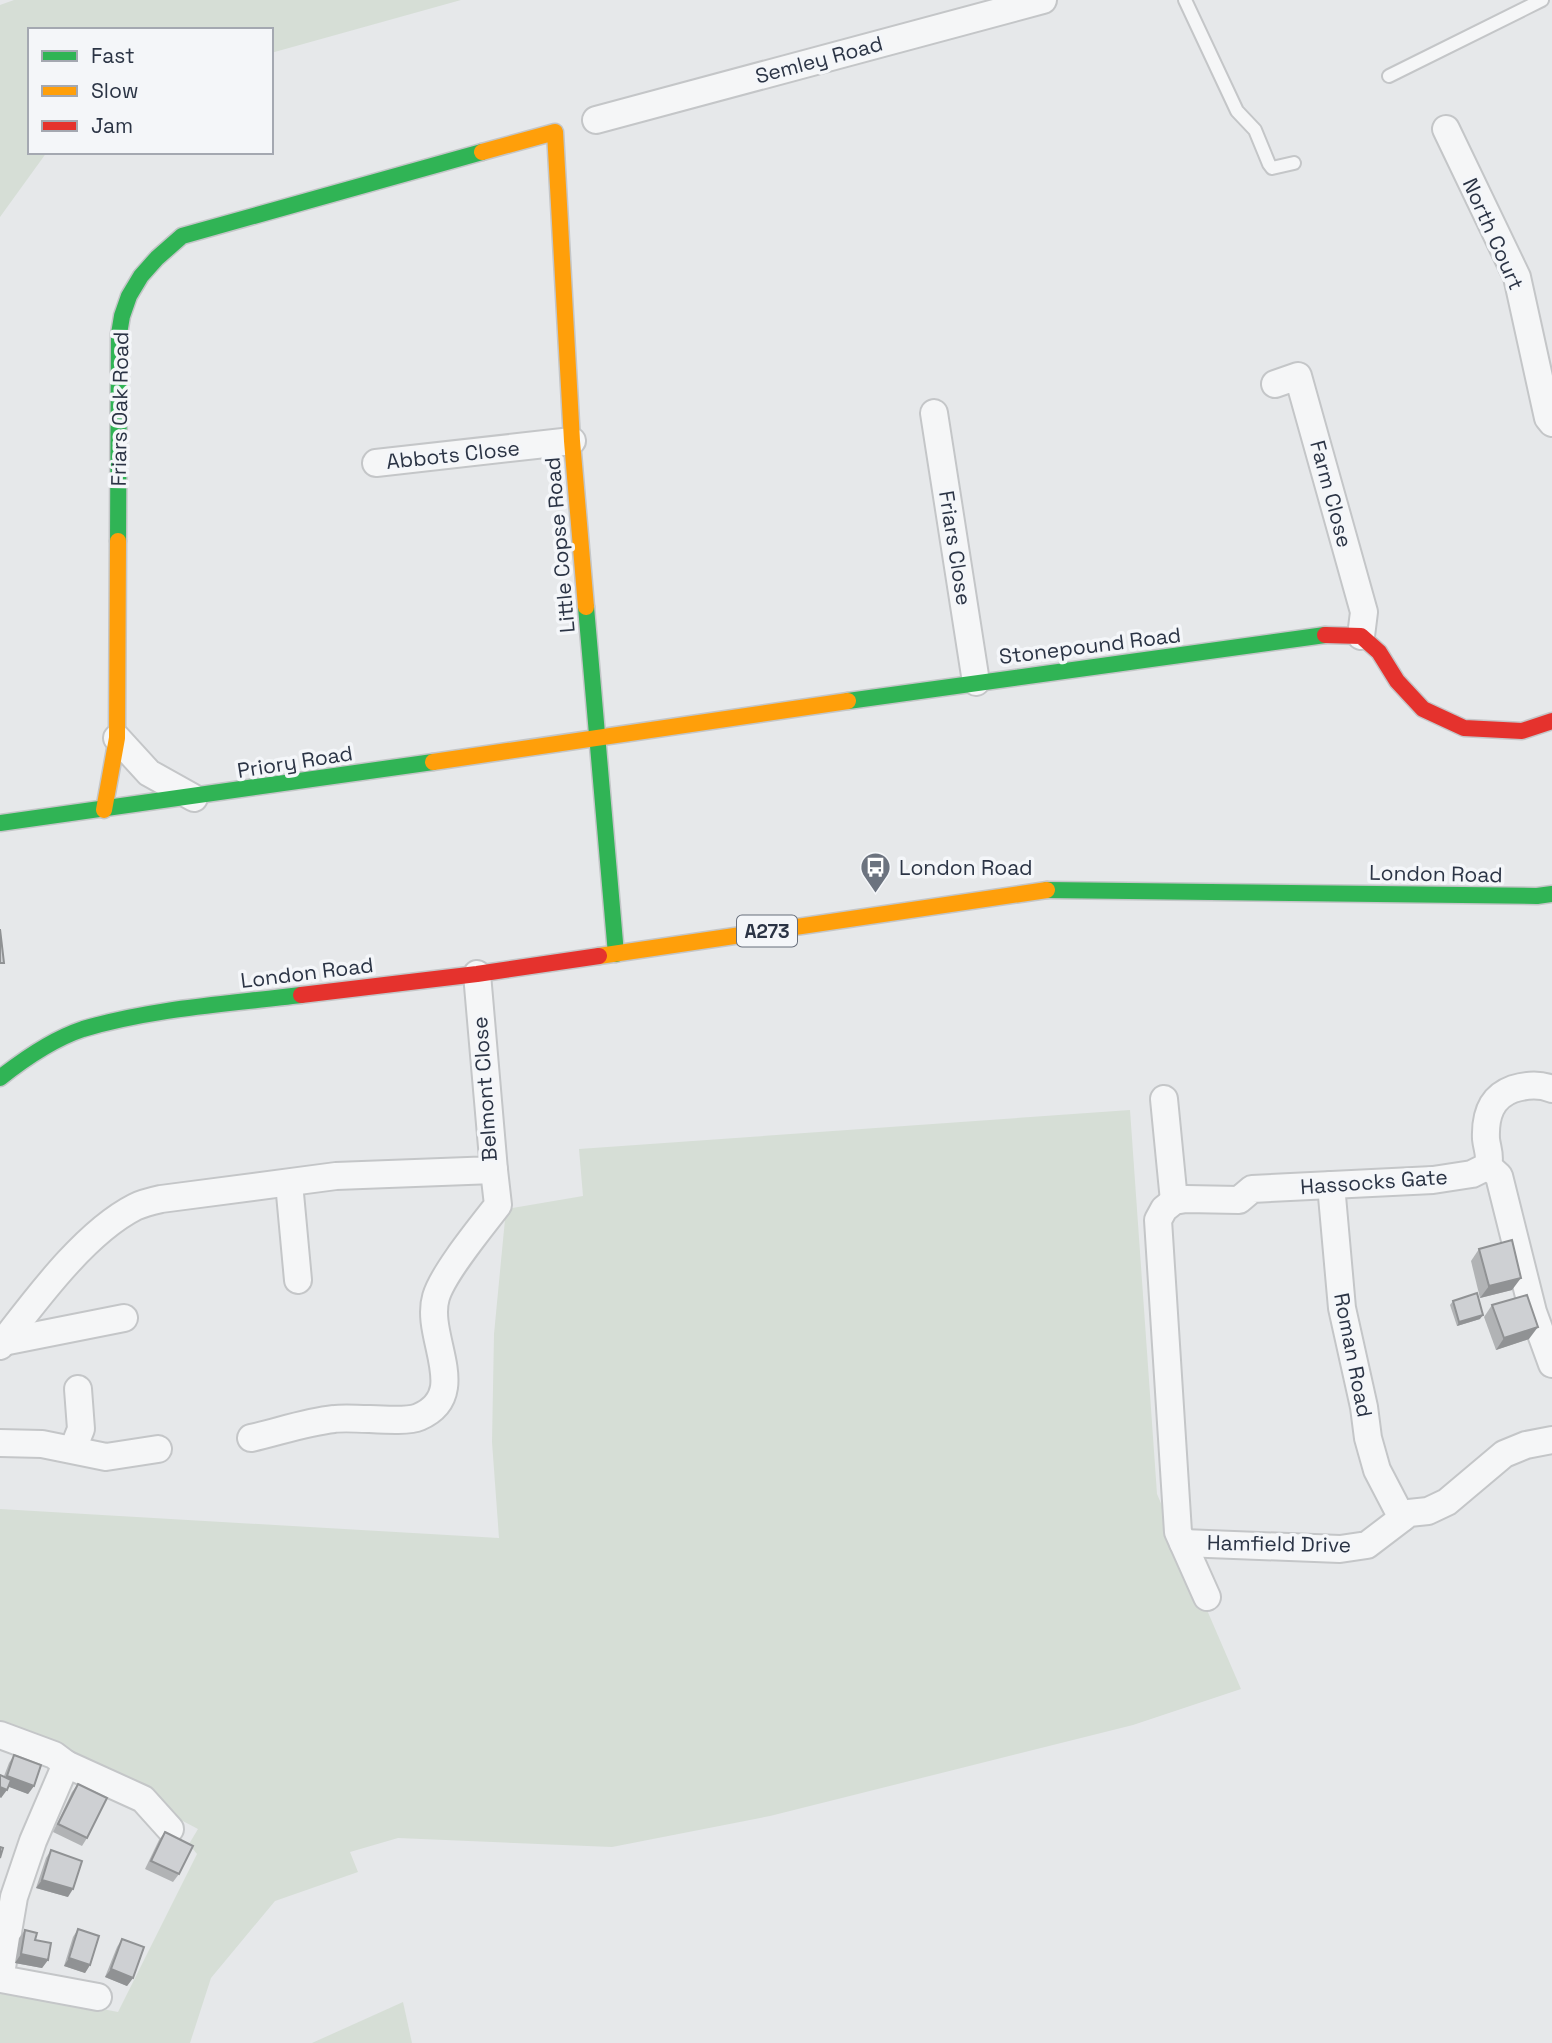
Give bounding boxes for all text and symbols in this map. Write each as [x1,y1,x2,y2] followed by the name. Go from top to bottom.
[28,28,273,154] legend
[752,30,886,89] street label: Semley Road
[91,42,135,69] text: Fast
[91,77,139,104] text: Slow
[91,112,133,139] text: Jam
[1457,174,1530,294] street label: North Court
[105,331,134,487] street label: Friars Oak Road
[385,434,521,475] street label: Abbots Close
[1304,437,1359,550] street label: Farm Close
[538,456,581,634] street label: Little Copse Road
[933,489,978,607] street label: Friars Close
[997,621,1182,670] street label: Stonepound Road
[235,739,355,784] street label: Priory Road
[859,851,893,895] bus stop icon: London Road
[899,854,1033,881] place label: London Road
[1369,859,1503,888] street label: London Road
[737,916,797,946] road number: A273
[239,951,375,994] street label: London Road
[466,1016,503,1162] street label: Belmont Close
[1299,1163,1449,1200] street label: Hassocks Gate
[1328,1290,1379,1419] street label: Roman Road
[1207,1529,1351,1558] street label: Hamfield Drive

